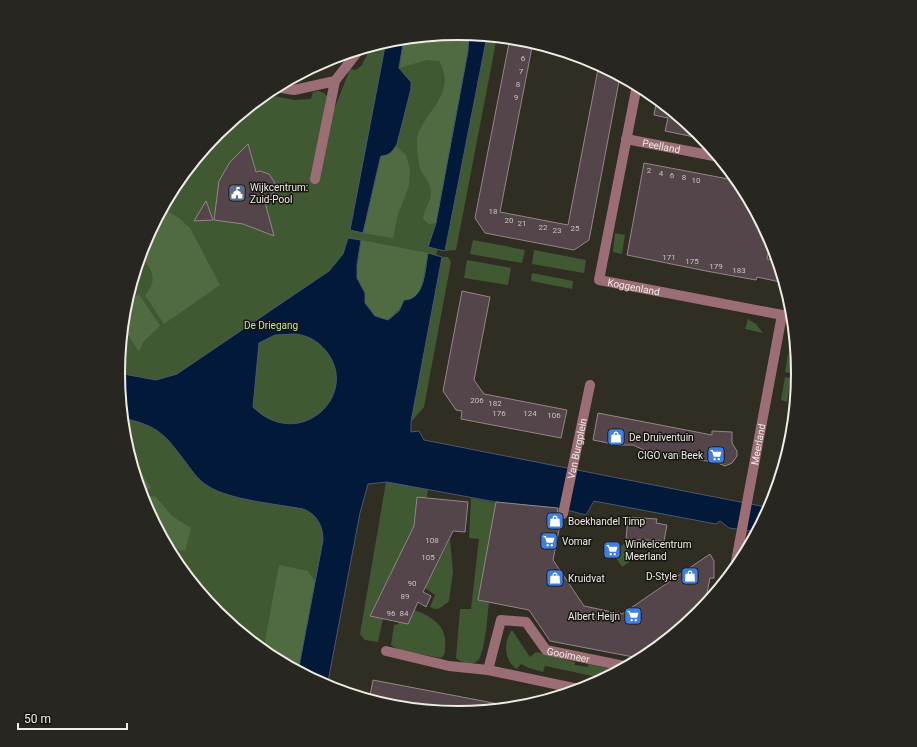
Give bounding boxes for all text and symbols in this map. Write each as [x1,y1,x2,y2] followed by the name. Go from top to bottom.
[521,54,526,63] house number: 6
[519,67,524,76] house number: 7
[516,80,521,89] house number: 8
[514,93,518,102] house number: 9
[641,137,681,155] street label: Peelland
[647,166,652,175] house number: 2
[659,169,664,178] house number: 4
[670,171,675,180] house number: 6
[682,173,687,182] house number: 8
[692,176,701,185] house number: 10
[250,182,308,205] place label: Wijkcentrum: Zuid-Pool
[227,183,247,203] public building icon: Wijkcentrum: Zuid-Pool
[489,207,498,216] house number: 18
[505,216,514,225] house number: 20
[518,219,527,228] house number: 21
[539,223,548,232] house number: 22
[571,224,580,233] house number: 25
[553,226,562,235] house number: 23
[662,253,676,262] house number: 171
[685,257,699,266] house number: 175
[709,262,723,271] house number: 179
[732,266,746,275] house number: 183
[607,277,661,297] street label: Koggenland
[244,320,298,331] park label: De Driegang
[470,396,484,405] house number: 206
[488,399,502,408] house number: 182
[492,409,506,418] house number: 176
[523,409,537,418] house number: 124
[547,411,561,420] house number: 106
[566,417,589,480] street label: Van Burgplein
[749,423,768,466] street label: Meerland
[606,427,626,447] shop icon: De Druiventuin
[629,432,694,443] place label: De Druiventuin
[706,445,726,465] supermarket icon: CIGO van Beek
[637,450,704,461] place label: CIGO van Beek
[545,511,565,531] shop icon: Boekhandel Timp
[568,516,646,527] place label: Boekhandel Timp
[539,531,559,551] supermarket icon: Vomar
[425,536,439,545] house number: 108
[562,536,592,547] place label: Vomar
[625,539,692,562] place label: Winkelcentrum Meerland
[602,540,622,560] supermarket icon: Winkelcentrum Meerland
[421,553,435,562] house number: 105
[680,566,700,586] shop icon: D-Style
[545,568,565,588] shop icon: Kruidvat
[646,571,677,582] place label: D-Style
[568,573,605,584] place label: Kruidvat
[408,579,417,588] house number: 90
[401,592,410,601] house number: 89
[623,606,643,626] supermarket icon: Albert Heijn
[387,609,396,618] house number: 96
[400,609,409,618] house number: 84
[568,611,620,622] place label: Albert Heijn
[546,645,591,665] street label: Gooimeer
[18,705,127,731] scale bar
[24,712,51,726] text: 50 m

